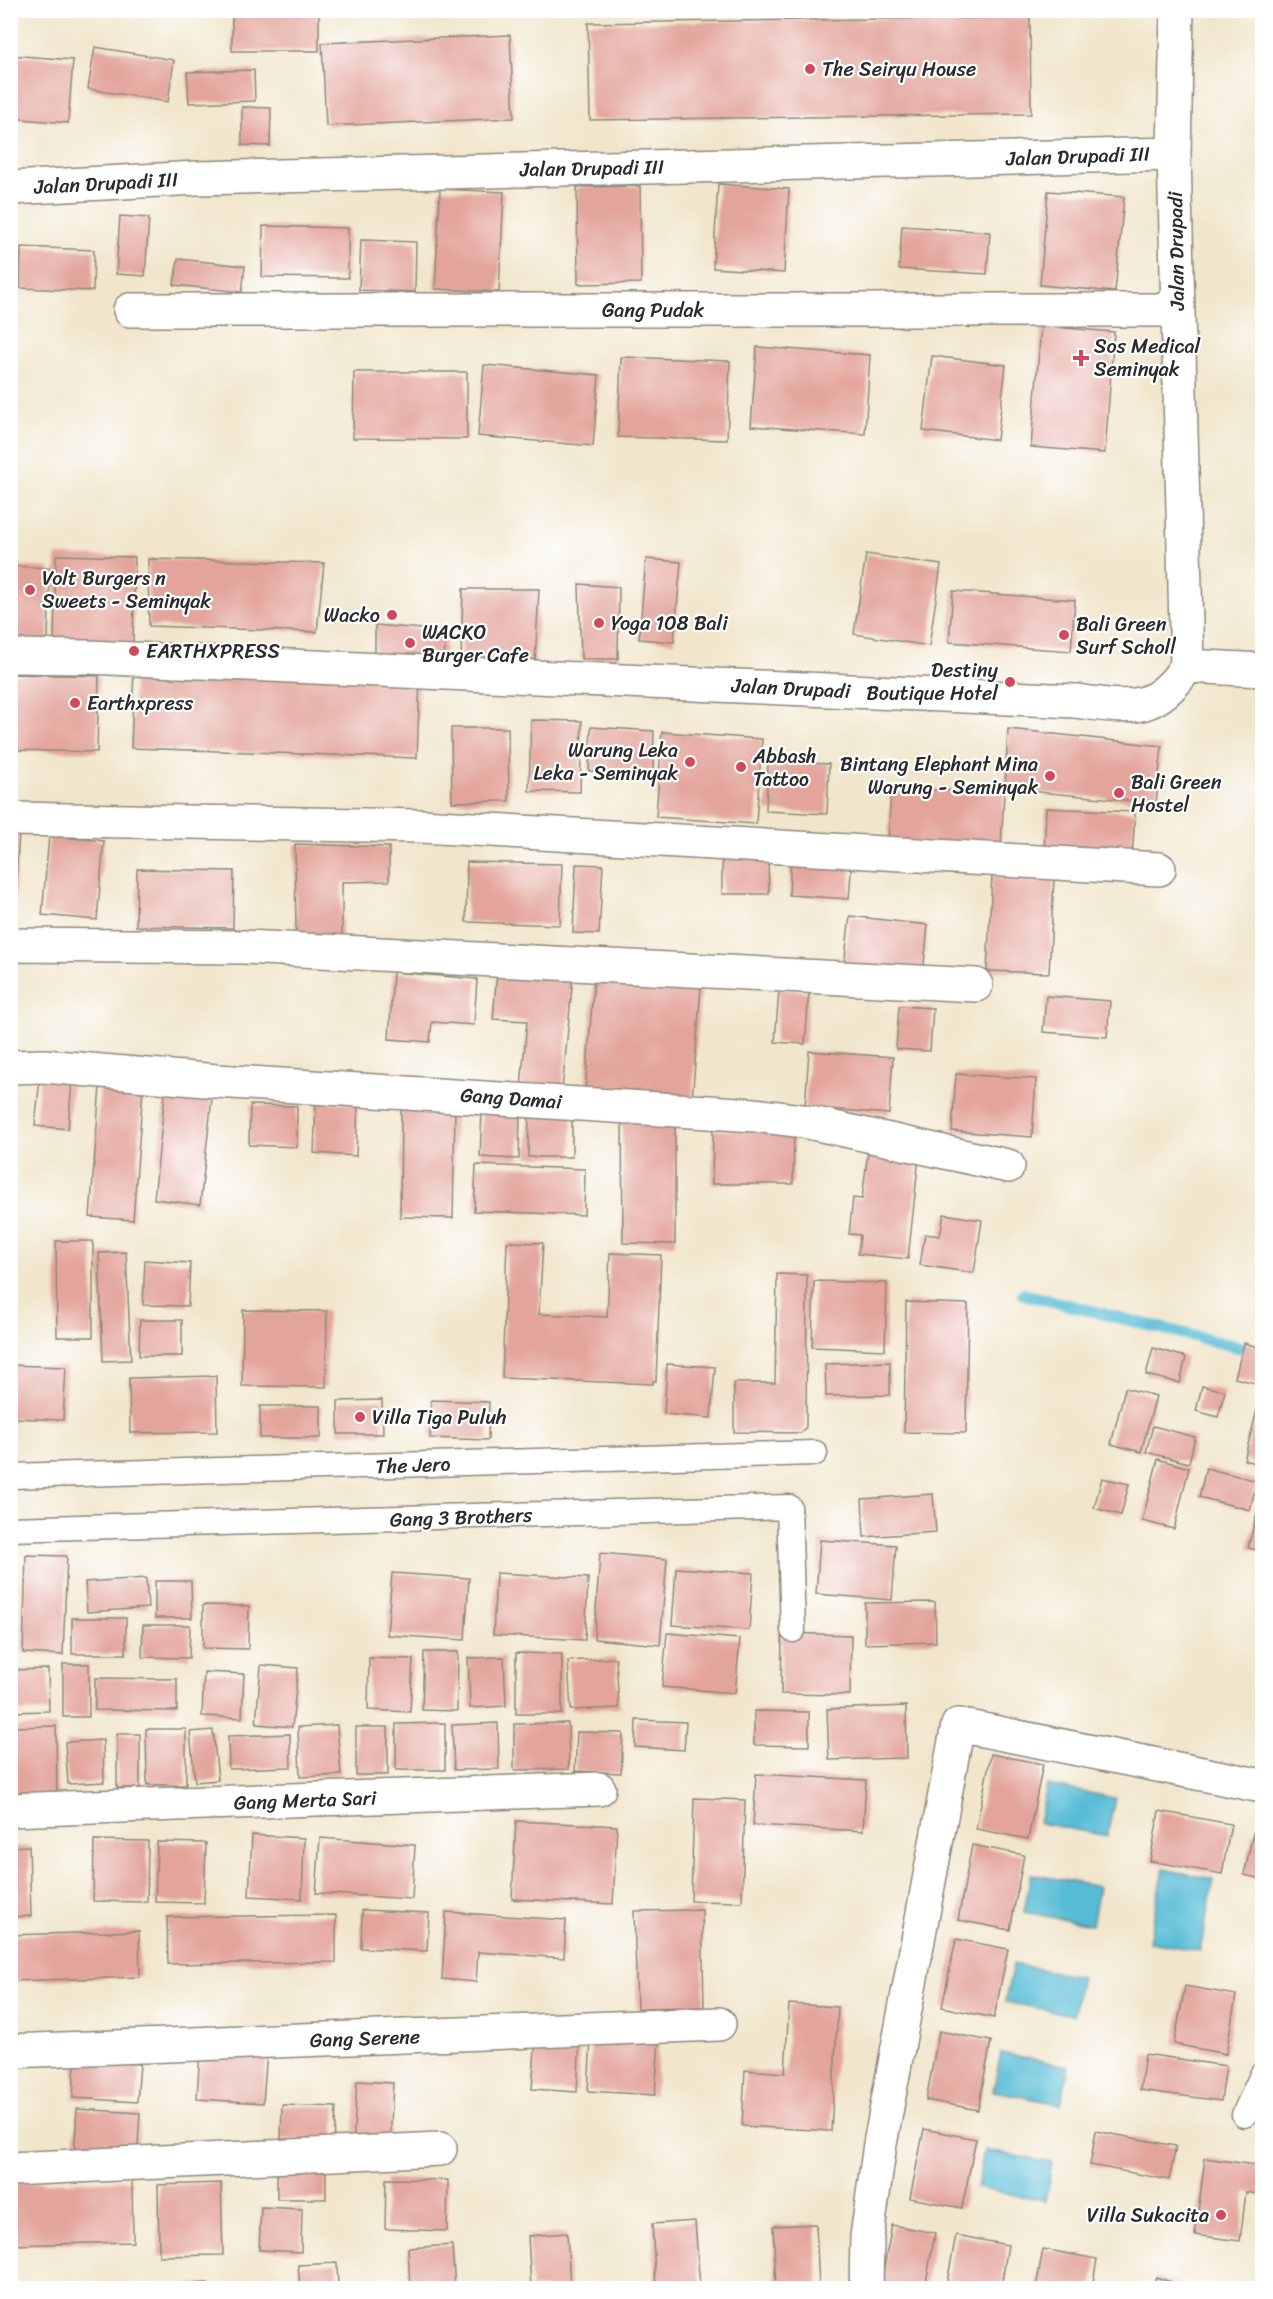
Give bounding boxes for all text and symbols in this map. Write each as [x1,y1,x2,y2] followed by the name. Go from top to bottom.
[822,52,976,87] place label: The Seiryu House
[803,62,817,76] marker: The Seiryu House
[1004,136,1151,177] street label: Jalan Drupadi III
[519,150,664,187] street label: Jalan Drupadi III
[32,162,179,205] street label: Jalan Drupadi III
[1158,190,1195,312] street label: Jalan Drupadi
[602,293,704,328] street label: Gang Pudak
[1094,329,1202,387] place label: Sos Medical Seminyak
[1072,349,1090,367] marker: Sos Medical Seminyak
[42,561,211,619] place label: Volt Burgers n Sweets - Seminyak
[23,583,37,597] marker: Volt Burgers n Sweets - Seminyak
[324,598,380,633] place label: Wacko
[611,606,729,641] place label: Yoga 108 Bali
[1076,607,1176,665] place label: Bali Green Surf Scholl
[385,608,399,622] marker: Wacko
[422,615,529,673] place label: WACKO Burger Cafe
[592,616,606,630] marker: Yoga 108 Bali
[1057,628,1071,642] marker: Bali Green Surf Scholl
[146,634,281,669] place label: EARTHXPRESS
[403,636,417,650] marker: WACKO Burger Cafe
[127,644,141,658] marker: EARTHXPRESS
[866,653,999,711] place label: Destiny Boutique Hotel
[730,668,853,709] street label: Jalan Drupadi
[1003,675,1017,689] marker: Destiny Boutique Hotel
[87,686,194,721] place label: Earthxpress
[68,696,82,710] marker: Earthxpress
[533,733,678,791] place label: Warung Leka Leka - Seminyak
[752,739,817,797] place label: Abbash Tattoo
[840,747,1038,805] place label: Bintang Elephant Mina Warung - Seminyak
[683,755,697,769] marker: Warung Leka Leka - Seminyak
[734,760,748,774] marker: Abbash Tattoo
[1131,765,1222,823] place label: Bali Green Hostel
[1043,769,1057,783] marker: Bintang Elephant Mina Warung - Seminyak
[1112,786,1126,800] marker: Bali Green Hostel
[459,1078,564,1120] street label: Gang Damai
[372,1400,507,1435] place label: Villa Tiga Puluh
[353,1410,367,1424] marker: Villa Tiga Puluh
[375,1447,451,1484] street label: The Jero
[389,1497,534,1537] street label: Gang 3 Brothers
[233,1780,378,1820] street label: Gang Merta Sari
[309,2019,421,2058] street label: Gang Serene
[1087,2198,1209,2233] place label: Villa Sukacita
[1214,2208,1228,2222] marker: Villa Sukacita

